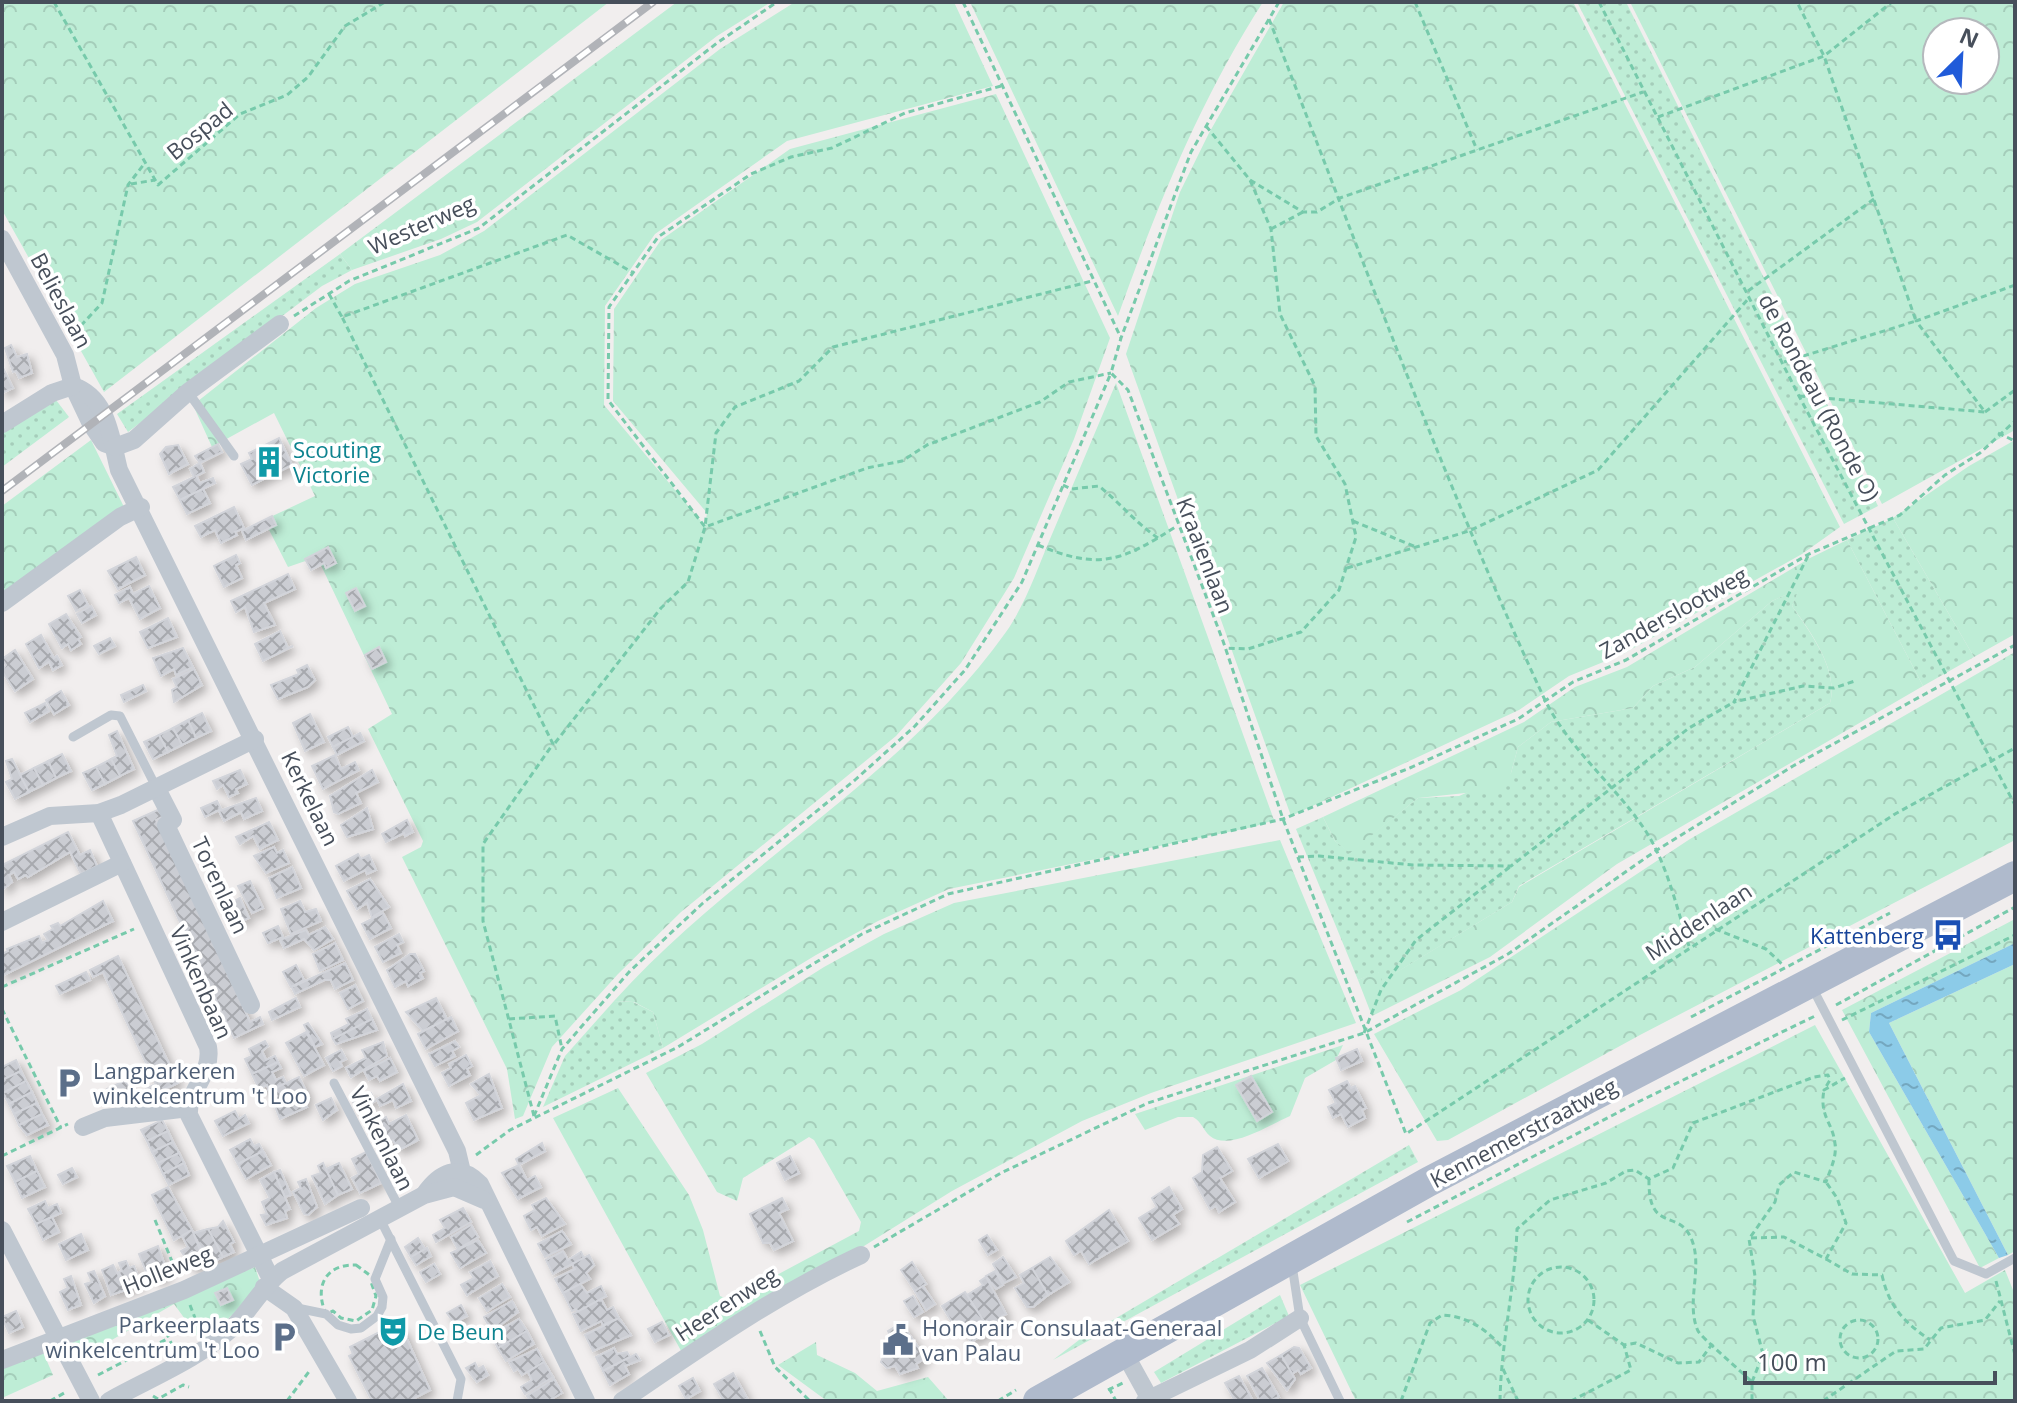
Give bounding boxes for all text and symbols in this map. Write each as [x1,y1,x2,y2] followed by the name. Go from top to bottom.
[1921,16,2001,96] north arrow
[1955,19,1984,54] text: N
[160,94,238,166] street label: Bospad
[363,187,479,261] street label: Westerweg
[24,247,100,353] street label: Belieslaan
[1753,288,1887,506] street label: de Rondeau (Ronde O)
[293,434,381,489] place label: Scouting Victorie
[252,445,286,479] building icon: Scouting Victorie
[1170,493,1242,617] street label: Kraaienlaan
[1594,559,1752,665] street label: Zanderslootweg
[275,745,347,851] street label: Kerkelaan
[185,832,257,938] street label: Torenlaan
[1639,875,1757,967] street label: Middenlaan
[1931,918,1965,952] bus stop icon: Kattenberg
[1810,920,1924,950] place label: Kattenberg
[164,921,240,1043] street label: Vinkenbaan
[93,1055,308,1110] place label: Langparkeren winkelcentrum 't Loo
[52,1066,86,1100] parking icon: Langparkeren winkelcentrum 't Loo
[1424,1070,1622,1194] street label: Kennemerstraatweg
[344,1081,422,1195] street label: Vinkenlaan
[118,1237,216,1301] street label: Holleweg
[669,1259,783,1347] street label: Heerenweg
[45,1309,260,1364] place label: Parkeerplaats winkelcentrum 't Loo
[922,1312,1222,1367] place label: Honorair Consulaat-Generaal van Palau
[376,1314,410,1348] theatre icon: De Beun
[417,1316,505,1346] place label: De Beun
[267,1320,301,1354] parking icon: Parkeerplaats winkelcentrum 't Loo
[881,1323,915,1357] public building icon: Honorair Consulaat-Generaal van Palau
[1745,1335,1995,1385] scale bar
[1757,1345,1827,1378] text: 100 m

